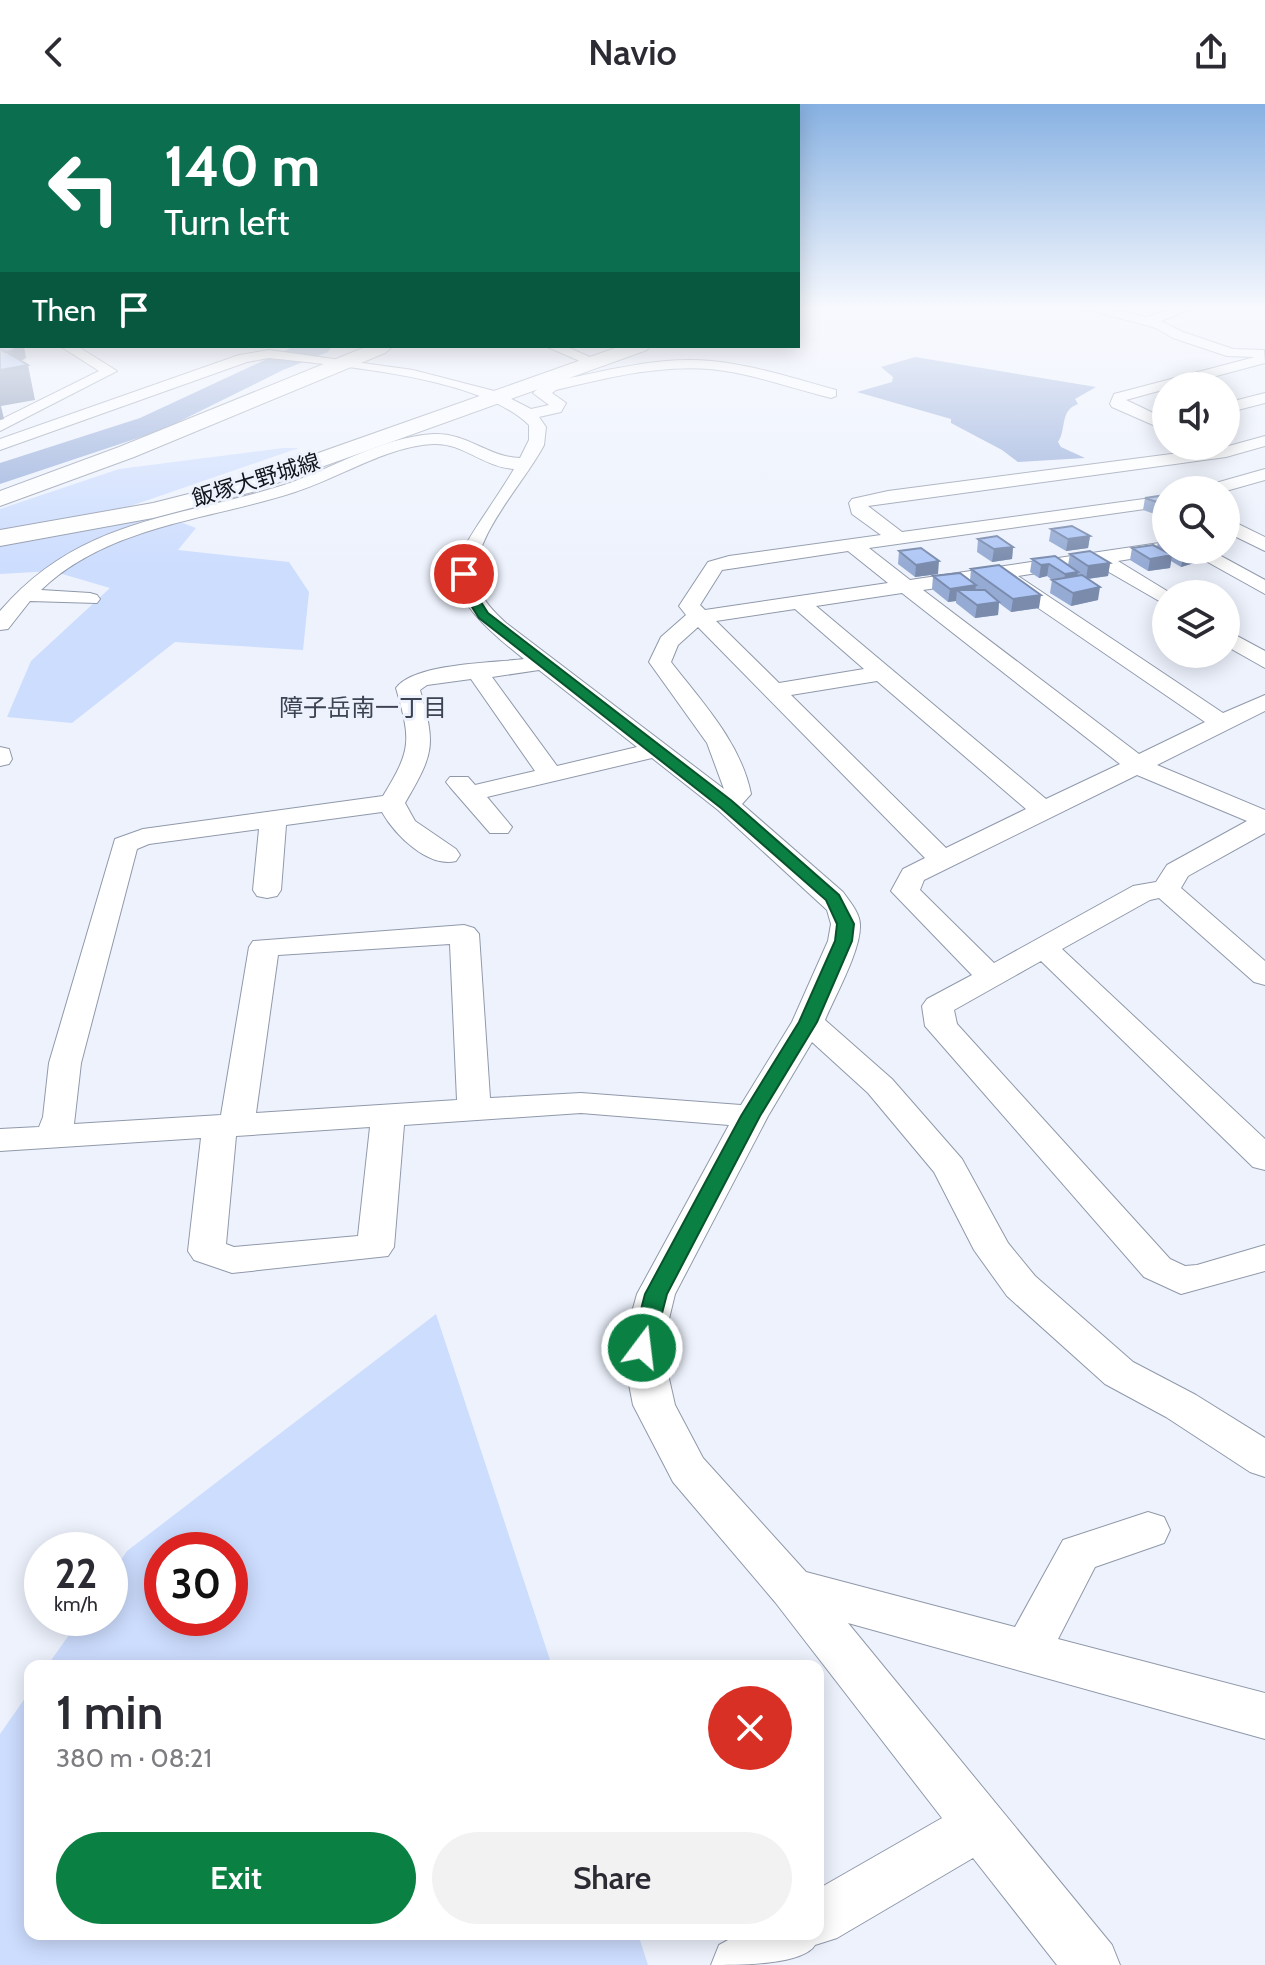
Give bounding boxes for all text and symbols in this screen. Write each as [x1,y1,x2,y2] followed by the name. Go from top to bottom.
[32,30,76,74] icon: back
[588,30,677,74] text: Navio
[1189,30,1233,74] icon: share
[164,132,320,200] text: 140 m
[32,136,136,240] icon: left
[164,200,289,244] text: Turn left
[112,288,156,332] icon: arrive
[32,292,96,329] text: Then
[1152,372,1240,668] map controls
[1152,372,1240,460] button: sound
[189,448,323,512] street label: 飯塚大野城線
[1152,476,1240,564] button: search
[430,540,498,608] pin
[442,552,486,596] icon: arrive
[1152,580,1240,668] button: layers
[279,693,447,722] district label: 障子岳南一丁目
[600,1306,684,1390] position arrow
[144,1532,248,1636] speed limit sign: 30
[55,1549,97,1598] text: 22
[54,1592,98,1616] text: km/h
[56,1683,163,1741] text: 1 min
[708,1686,792,1770] button: close
[56,1742,212,1774] text: 380 m · 08:21
[56,1832,416,1924] button: Exit
[432,1832,792,1924] button: Share

